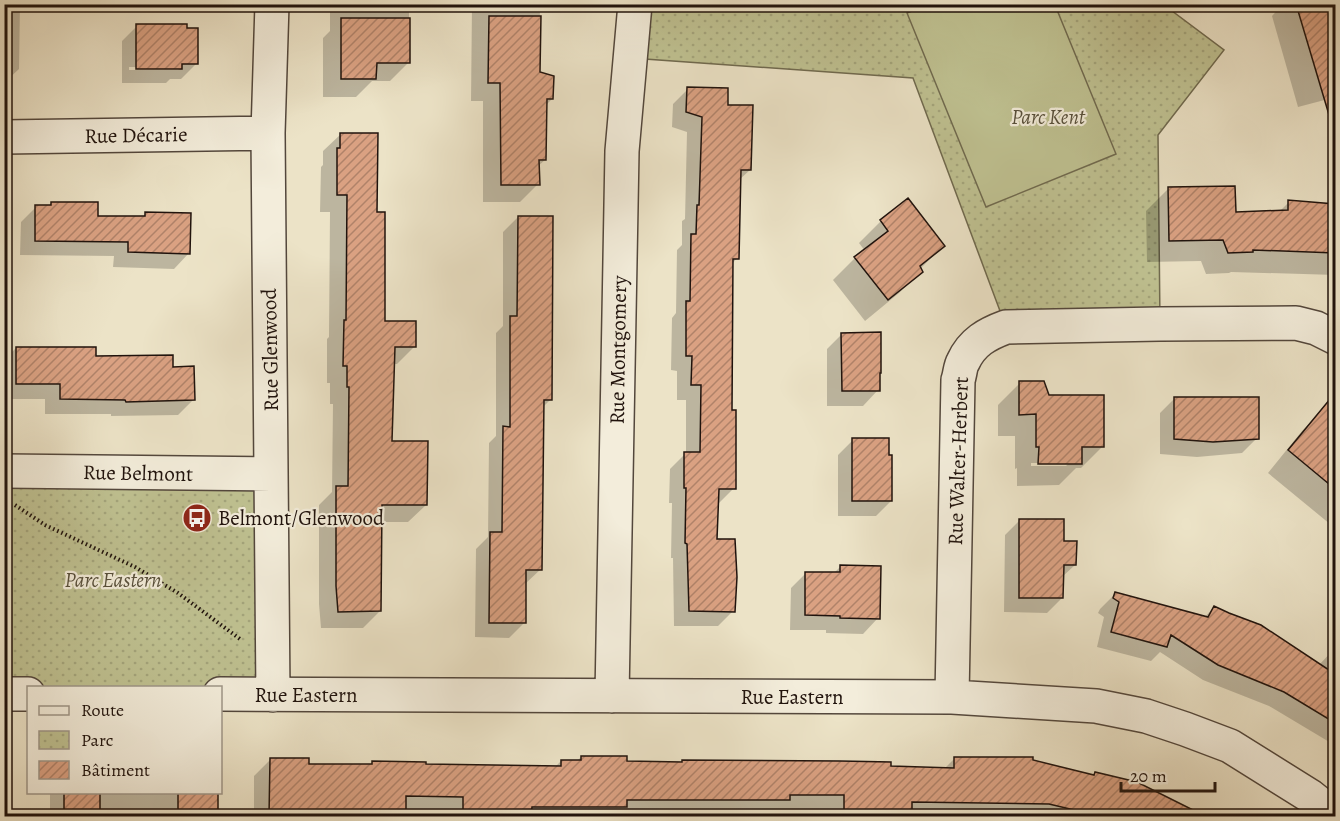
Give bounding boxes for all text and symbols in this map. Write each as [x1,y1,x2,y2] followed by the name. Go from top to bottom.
[1011,103,1086,131] park label: Parc Kent
[84,120,188,150] street label: Rue Décarie
[603,275,633,425] street label: Rue Montgomery
[255,287,285,412] street label: Rue Glenwood
[941,376,975,546] street label: Rue Walter-Herbert
[83,458,193,488] street label: Rue Belmont
[181,502,213,534] bus stop icon: Belmont/Glenwood
[218,504,385,532] place label: Belmont/Glenwood
[65,566,161,594] park label: Parc Eastern
[254,681,358,709] street label: Rue Eastern
[740,683,844,711] street label: Rue Eastern
[27,686,222,794] legend
[81,698,124,722] text: Route
[81,728,113,752] text: Parc
[1121,755,1216,793] scale bar
[81,758,150,782] text: Bâtiment
[1130,764,1167,788] text: 20 m

